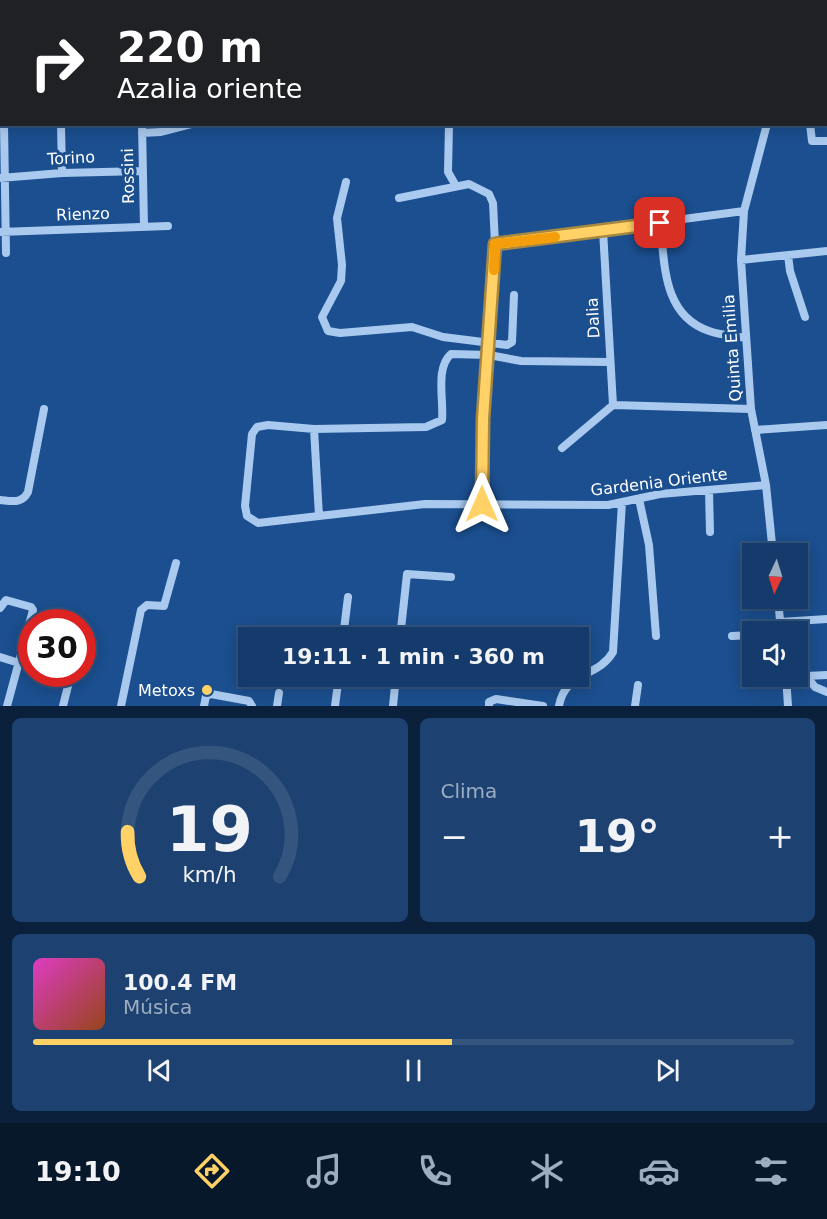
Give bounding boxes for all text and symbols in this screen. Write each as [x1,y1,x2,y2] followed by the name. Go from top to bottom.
[117,23,263,72] text: 220 m
[18,24,96,102] icon: right
[117,73,302,104] text: Azalia oriente
[46,147,95,169] street label: Torino
[118,148,138,204] street label: Rossini
[634,197,685,248] pin
[56,204,110,224] street label: Rienzo
[643,206,676,239] icon: arrive
[719,294,745,402] street label: Quinta Emilia
[582,297,604,339] street label: Dalia
[590,464,728,500] street label: Gardenia Oriente
[450,472,514,536] position arrow
[742,543,808,609] north arrow
[742,543,808,687] map controls
[18,609,96,687] speed limit sign: 30
[742,621,808,687] button: sound
[282,644,545,669] text: 19:11 · 1 min · 360 m
[138,681,195,700] place label: Metoxs
[200,683,214,697] marker: Metoxs
[441,779,497,803] text: Clima
[166,793,253,866] text: 19
[575,810,660,863] text: 19°
[441,817,468,856] text: −
[766,817,794,856] text: +
[183,862,237,887] text: km/h
[123,970,237,995] text: 100.4 FM
[123,995,192,1019] text: Música
[143,1054,176,1087] icon: previous
[397,1054,430,1087] icon: pause
[651,1054,684,1087] icon: next
[191,1150,233,1192] icon: directions
[303,1150,345,1192] icon: music
[414,1150,456,1192] icon: phone
[526,1150,568,1192] icon: climate
[638,1150,680,1192] icon: car
[750,1150,792,1192] icon: filters
[35,1156,121,1187] text: 19:10

